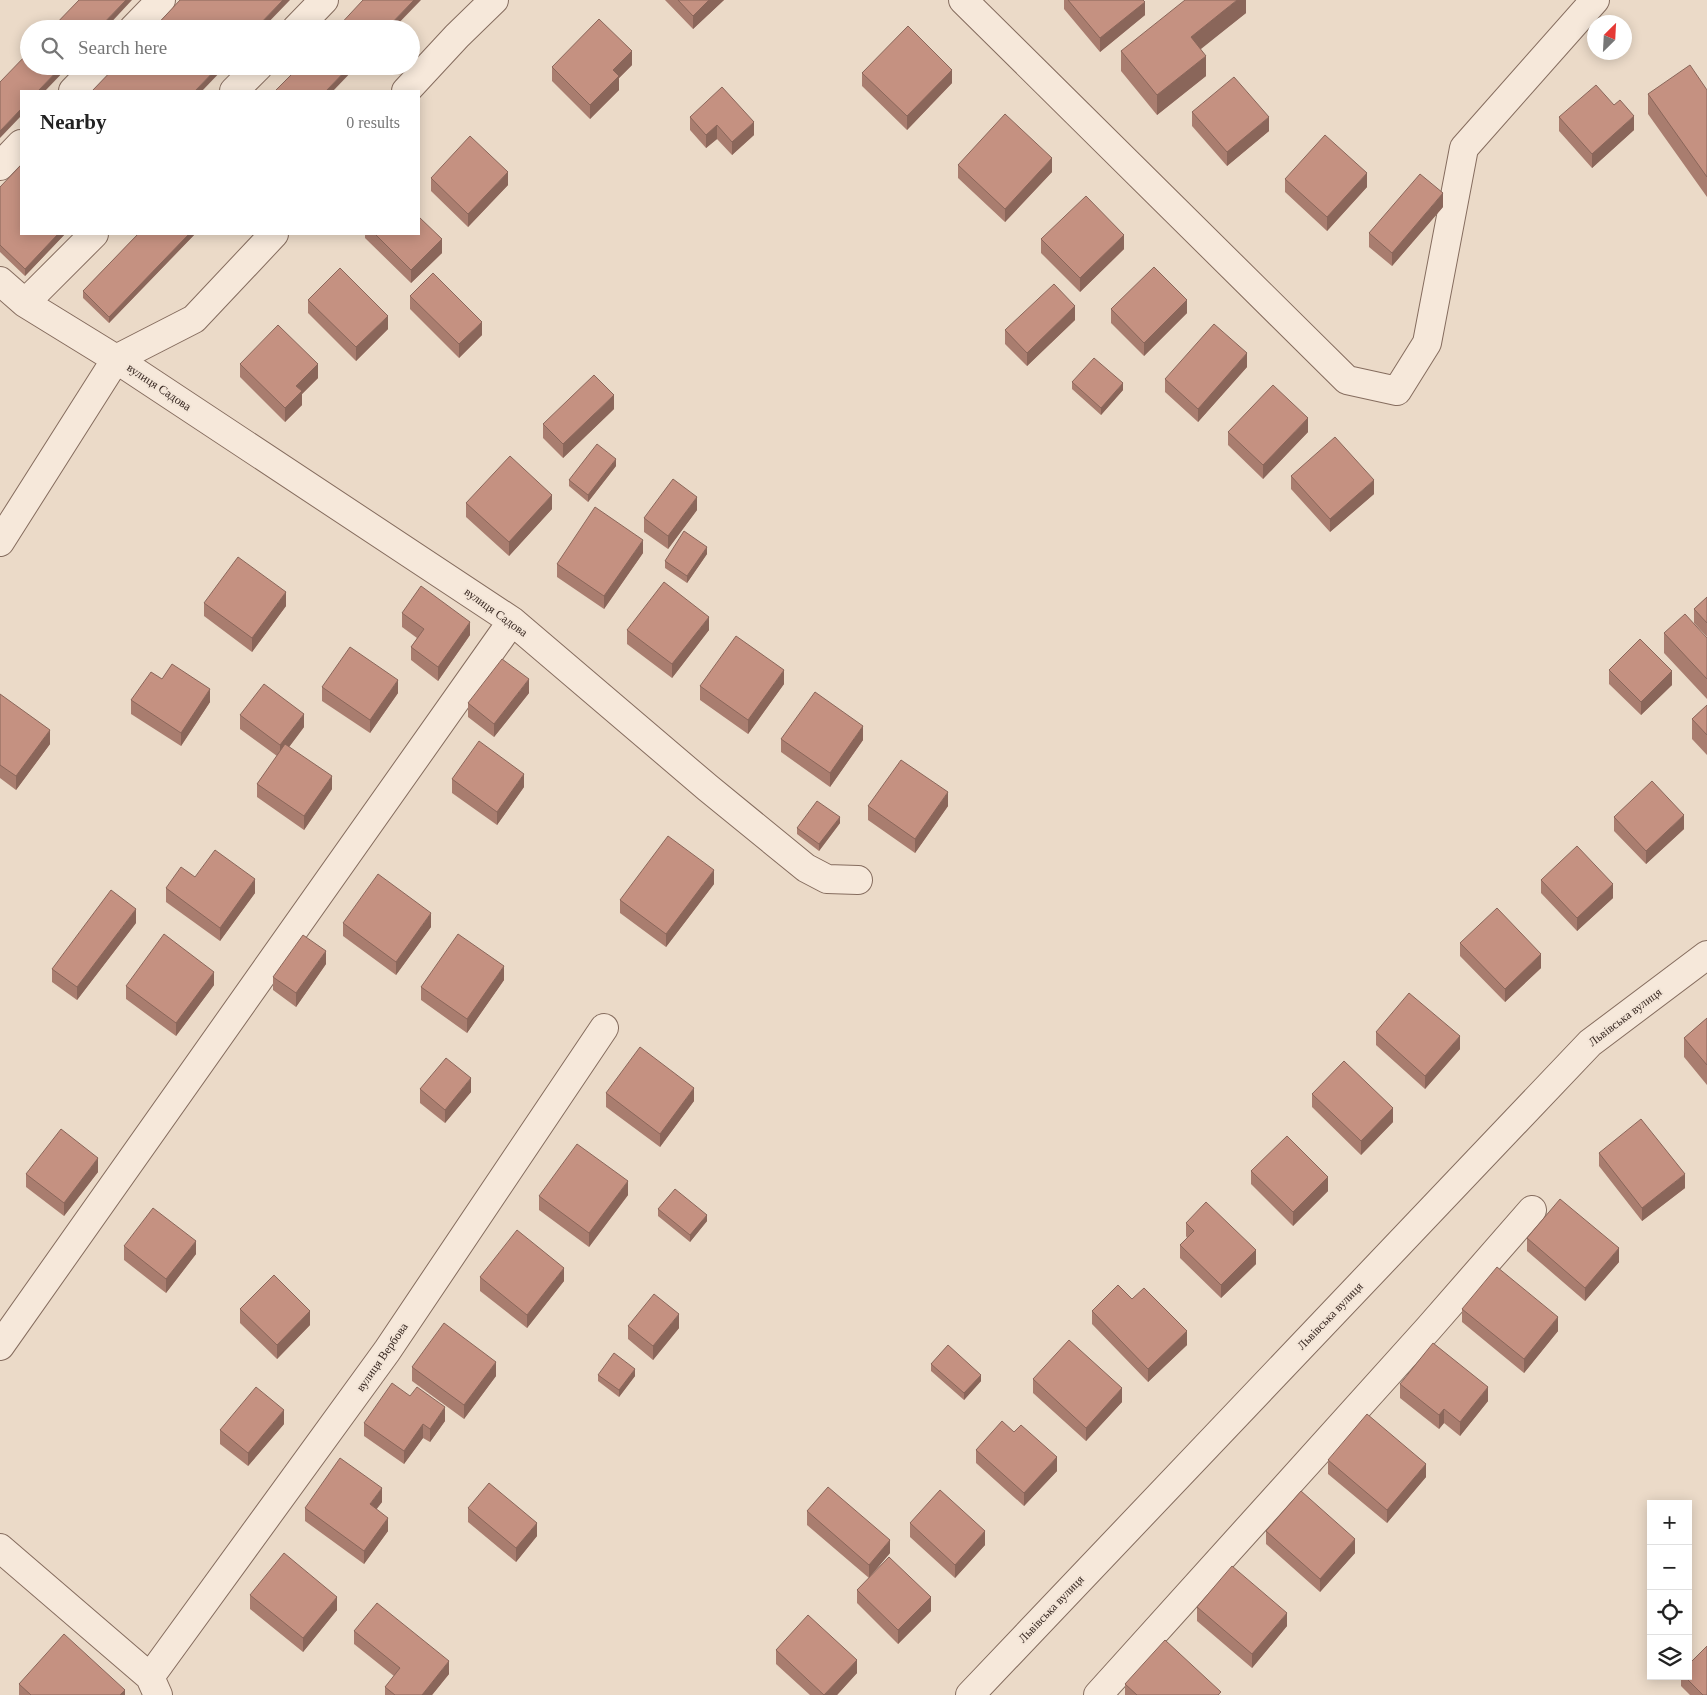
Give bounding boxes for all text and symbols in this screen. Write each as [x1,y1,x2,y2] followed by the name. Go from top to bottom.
[1587,15,1632,60] north arrow
[20,20,420,75] search box
[38,34,66,62] icon: search
[78,37,167,58] text: Search here
[40,110,107,134] text: Nearby
[346,114,400,131] text: 0 results
[124,360,194,414] street label: вулиця Садова
[462,584,531,640] street label: вулиця Садова
[1586,985,1665,1049] street label: Львівська вулиця
[1294,1279,1366,1353] street label: Львівська вулиця
[353,1320,411,1394] street label: вулиця Вербова
[1647,1500,1692,1680] map controls
[1647,1500,1692,1545] button: +
[1647,1545,1692,1590] button: −
[1015,1572,1087,1646] street label: Львівська вулиця
[1647,1590,1692,1635] button: locate
[1647,1635,1692,1680] button: layers

